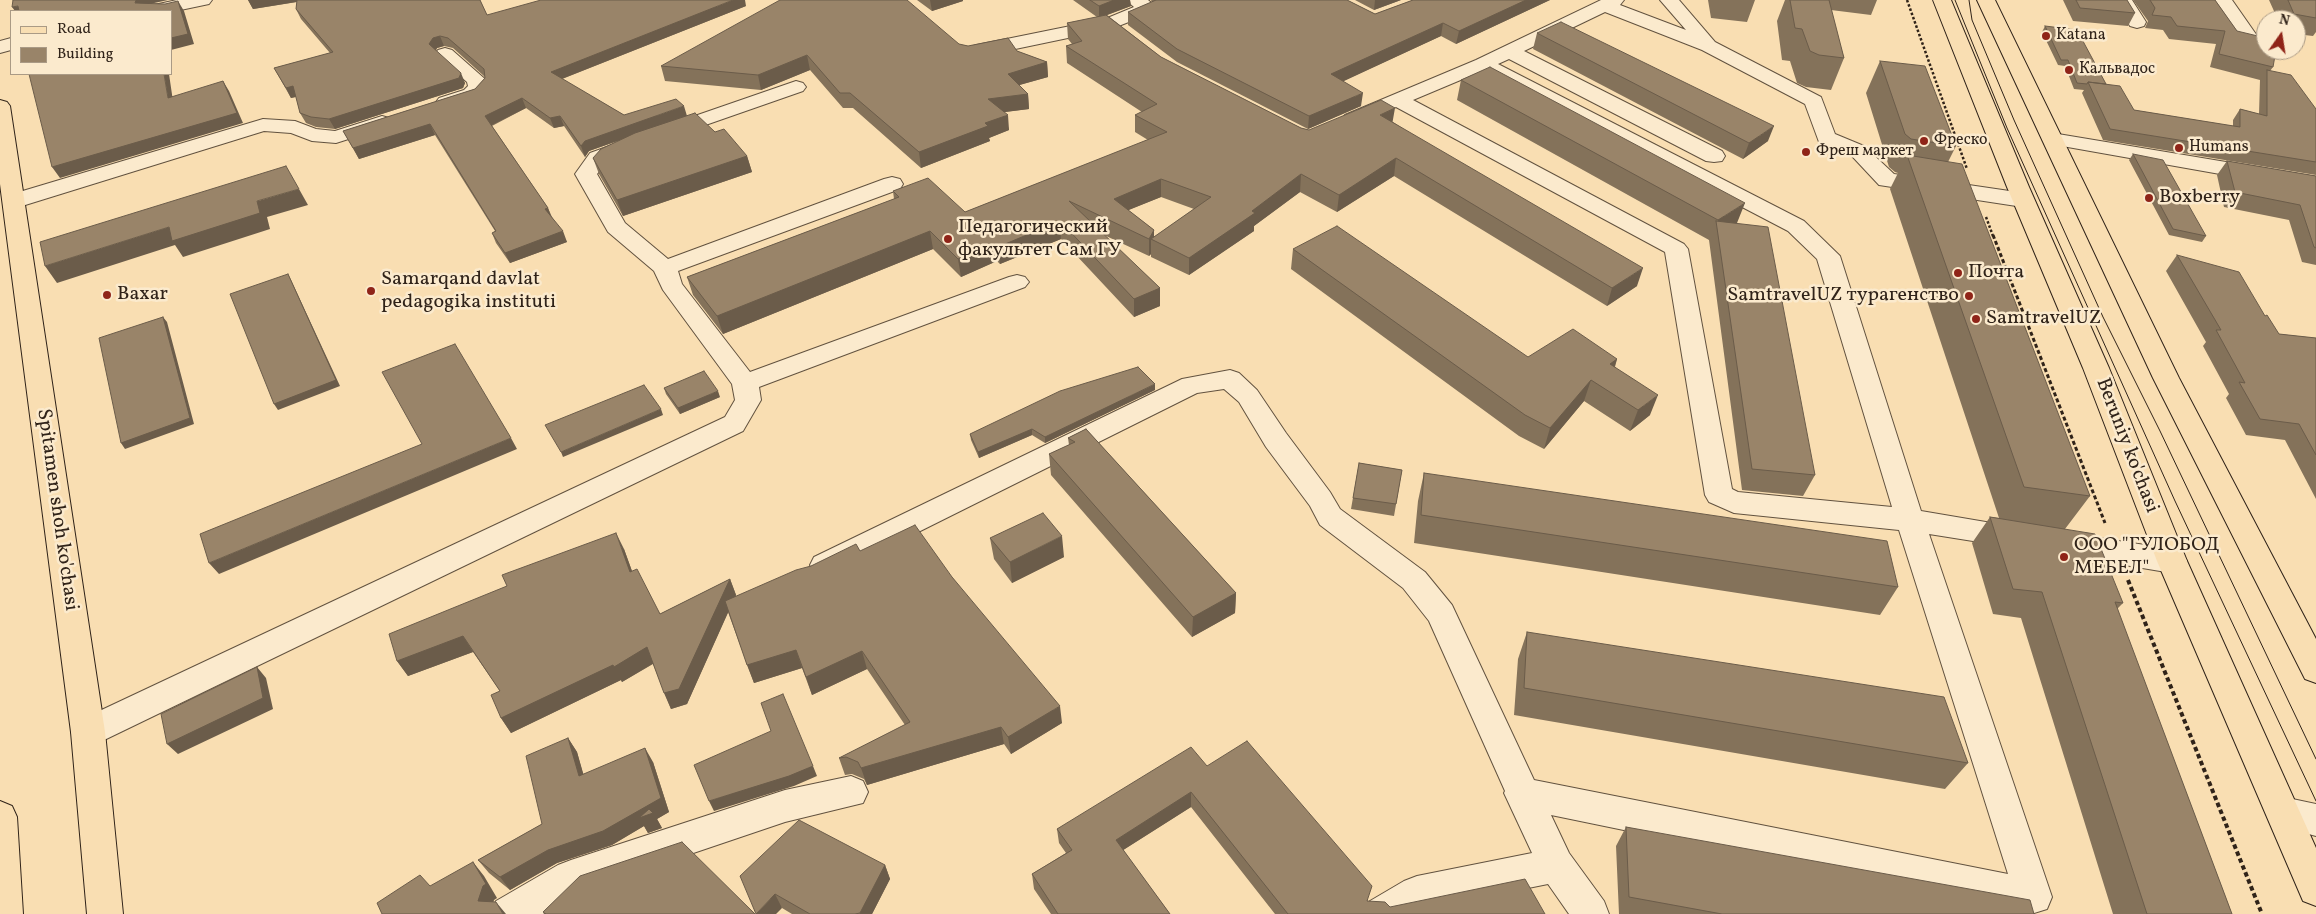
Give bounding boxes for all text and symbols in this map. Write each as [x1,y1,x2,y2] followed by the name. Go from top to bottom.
[10,10,172,75] legend
[2256,10,2306,60] north arrow
[2277,10,2291,31] text: N
[57,19,91,40] text: Road
[2056,26,2106,46] place label: Katana
[2040,30,2052,42] marker: Katana
[57,44,113,65] text: Building
[2079,60,2155,80] place label: Кальвадос
[2063,64,2075,76] marker: Кальвадос
[1934,131,1988,151] place label: Фреско
[1918,135,1930,147] marker: Фреско
[2189,138,2249,158] place label: Humans
[1816,142,1914,162] place label: Фреш маркет
[2173,142,2185,154] marker: Humans
[1800,146,1812,158] marker: Фреш маркет
[2159,186,2240,210] place label: Boxberry
[2143,192,2155,204] marker: Boxberry
[958,216,1121,263] place label: Педагогический факультет Сам ГУ
[942,233,954,245] marker: Педагогический факультет Сам ГУ
[1968,261,2024,285] place label: Почта
[1952,267,1964,279] marker: Почта
[381,268,556,315] place label: Samarqand davlat pedagogika instituti
[117,283,168,307] place label: Baxar
[1727,284,1959,308] place label: SamtravelUZ турагенство
[365,285,377,297] marker: Samarqand davlat pedagogika instituti
[101,289,113,301] marker: Baxar
[1963,290,1975,302] marker: SamtravelUZ турагенство
[1986,307,2101,331] place label: SamtravelUZ
[1970,313,1982,325] marker: SamtravelUZ
[2089,375,2163,517] street label: Beruniy ko'chasi
[30,407,82,613] street label: Spitamen shoh ko'chasi
[2074,534,2220,581] place label: ООО "ГУЛОБОД МЕБЕЛ"
[2058,551,2070,563] marker: ООО "ГУЛОБОД МЕБЕЛ"

